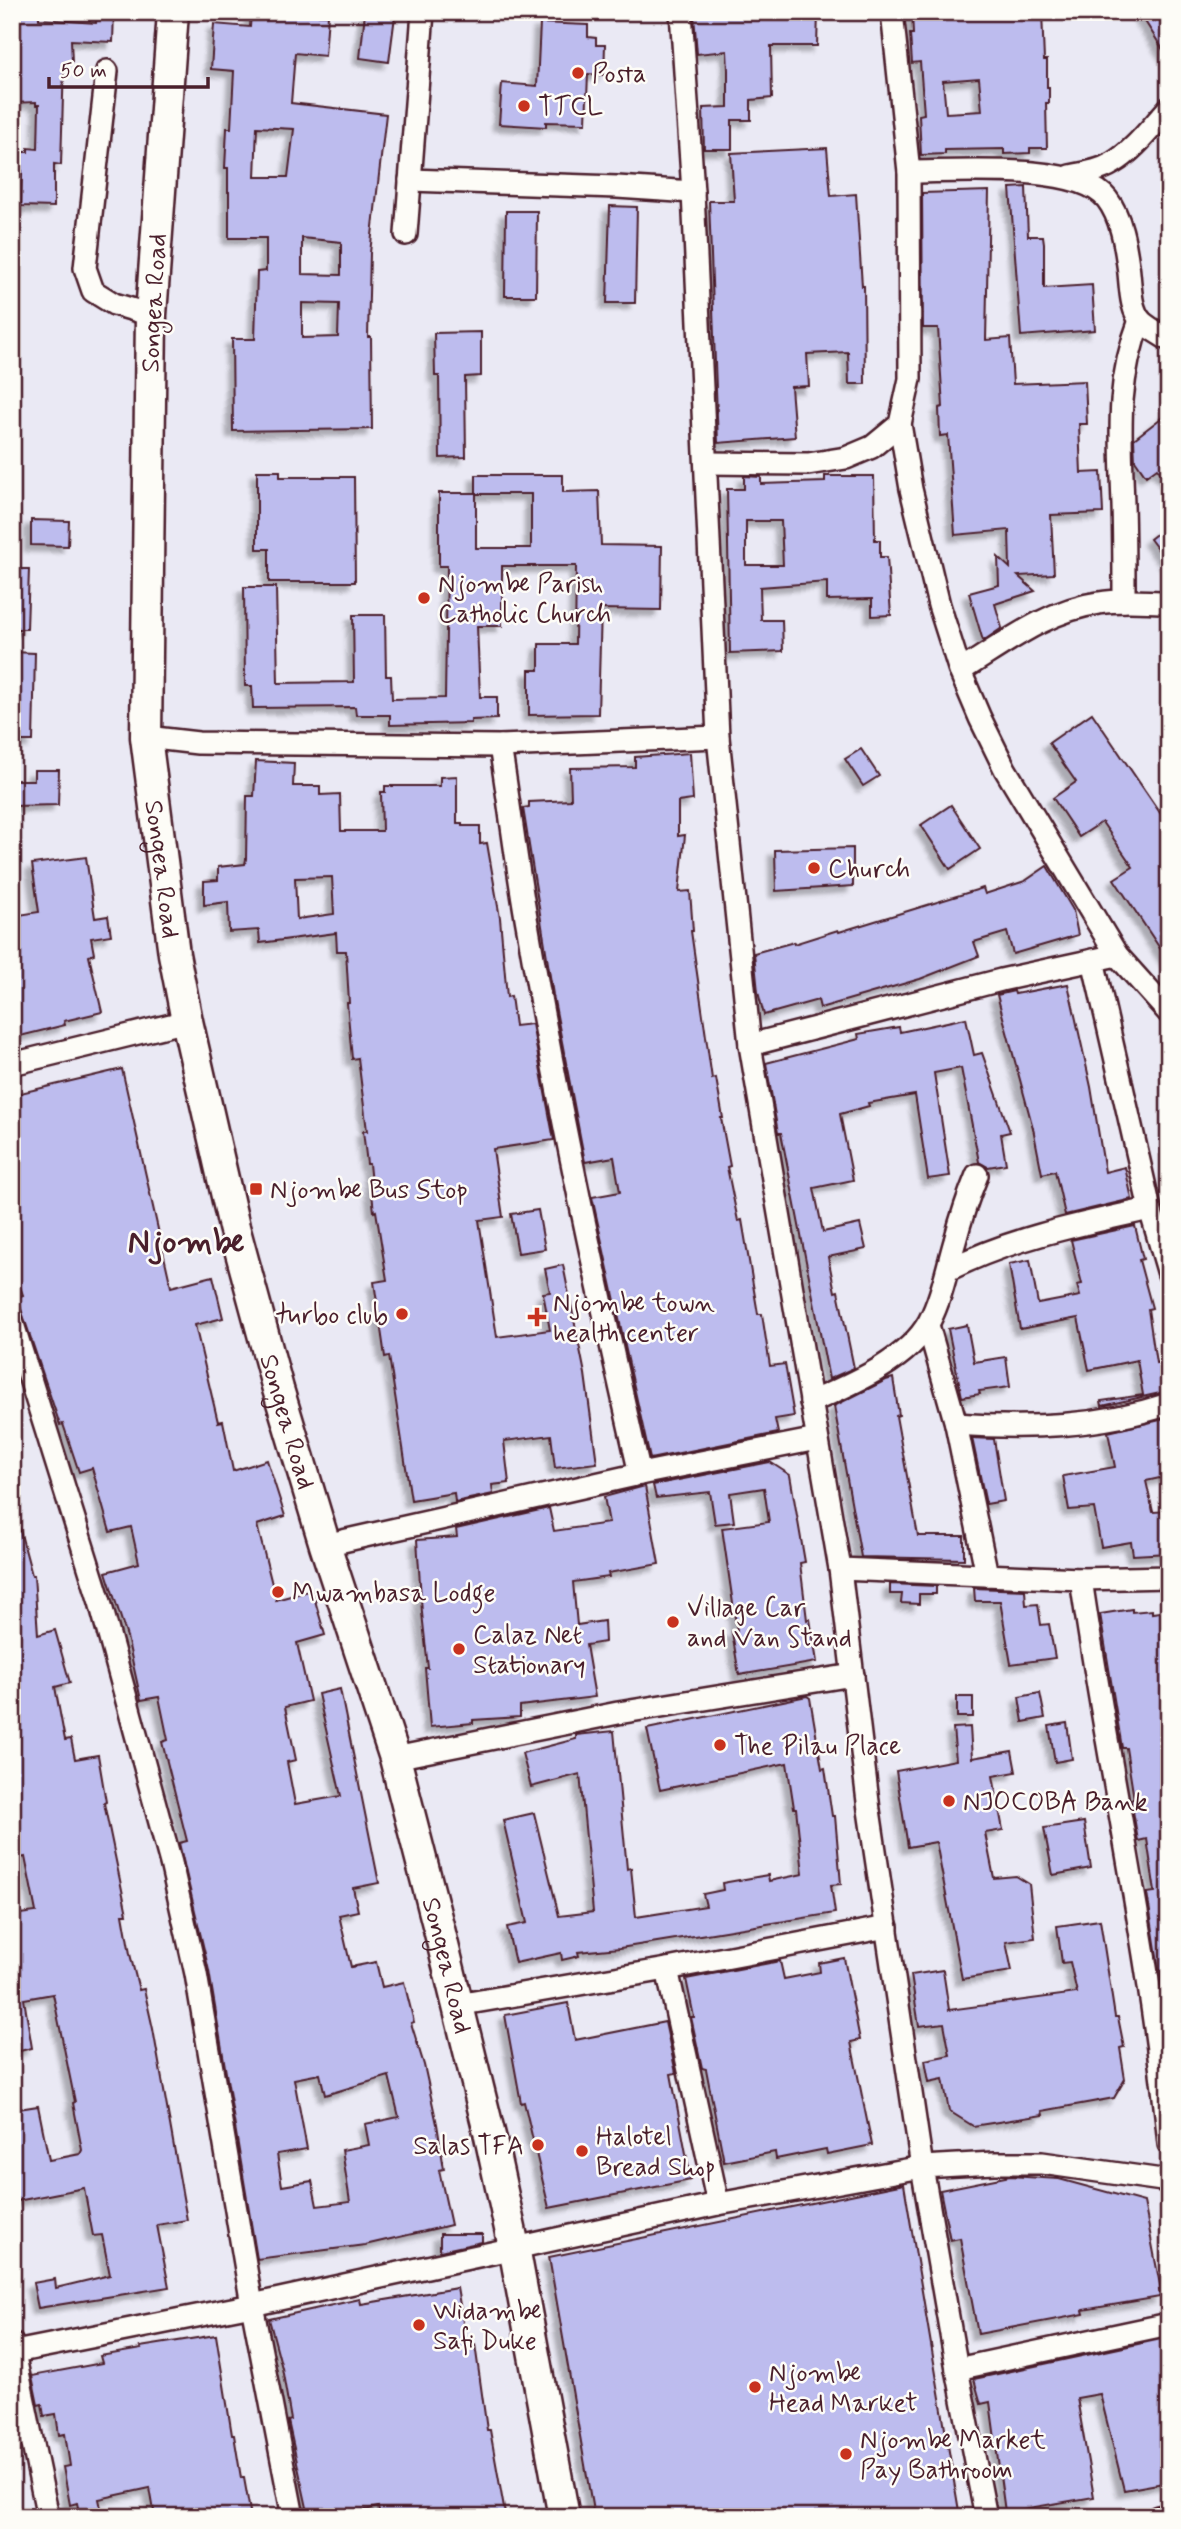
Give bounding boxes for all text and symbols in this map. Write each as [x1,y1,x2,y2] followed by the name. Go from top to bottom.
[49,46,208,90] scale bar
[60,57,107,85] text: 50 m
[592,58,646,92] place label: Posta
[570,65,586,81] marker: Posta
[538,91,603,125] place label: TTCL
[516,98,532,114] marker: TTCL
[134,233,178,374] street label: Songea Road
[438,568,611,632] place label: Njombe Parish Catholic Church
[416,590,432,606] marker: Njombe Parish Catholic Church
[135,798,187,941] street label: Songea Road
[828,853,910,887] place label: Church
[806,860,822,876] marker: Church
[270,1174,468,1208] place label: Njombe Bus Stop
[248,1181,264,1197] marker: Njombe Bus Stop
[128,1221,244,1265] district label: Njombe
[553,1287,715,1351] place label: Njombe town health center
[275,1299,388,1333] place label: turbo club
[394,1306,410,1322] marker: turbo club
[527,1307,547,1327] marker: Njombe town health center
[250,1351,322,1494] street label: Songea Road
[292,1577,495,1614] place label: Mwambasa Lodge
[270,1584,286,1600] marker: Mwambasa Lodge
[687,1592,852,1656] place label: Village Car and Van Stand
[665,1614,681,1630] marker: Village Car and Van Stand
[473,1619,585,1683] place label: Calaz Net Stationary
[451,1641,467,1657] marker: Calaz Net Stationary
[734,1730,901,1764] place label: The Pilau Place
[712,1737,728,1753] marker: The Pilau Place
[963,1786,1148,1820] place label: NJOCOBA Bank
[941,1793,957,1809] marker: NJOCOBA Bank
[413,1894,479,2037] street label: Songea Road
[596,2121,715,2185] place label: Halotel Bread Shop
[413,2130,524,2164] place label: Salas TFA
[530,2137,546,2153] marker: Salas TFA
[574,2143,590,2159] marker: Halotel Bread Shop
[433,2295,542,2359] place label: Widambe Safi Duke
[411,2317,427,2333] marker: Widambe Safi Duke
[769,2357,918,2421] place label: Njombe Head Market
[747,2379,763,2395] marker: Njombe Head Market
[860,2424,1046,2488] place label: Njombe Market Pay Bathroom
[838,2446,854,2462] marker: Njombe Market Pay Bathroom

